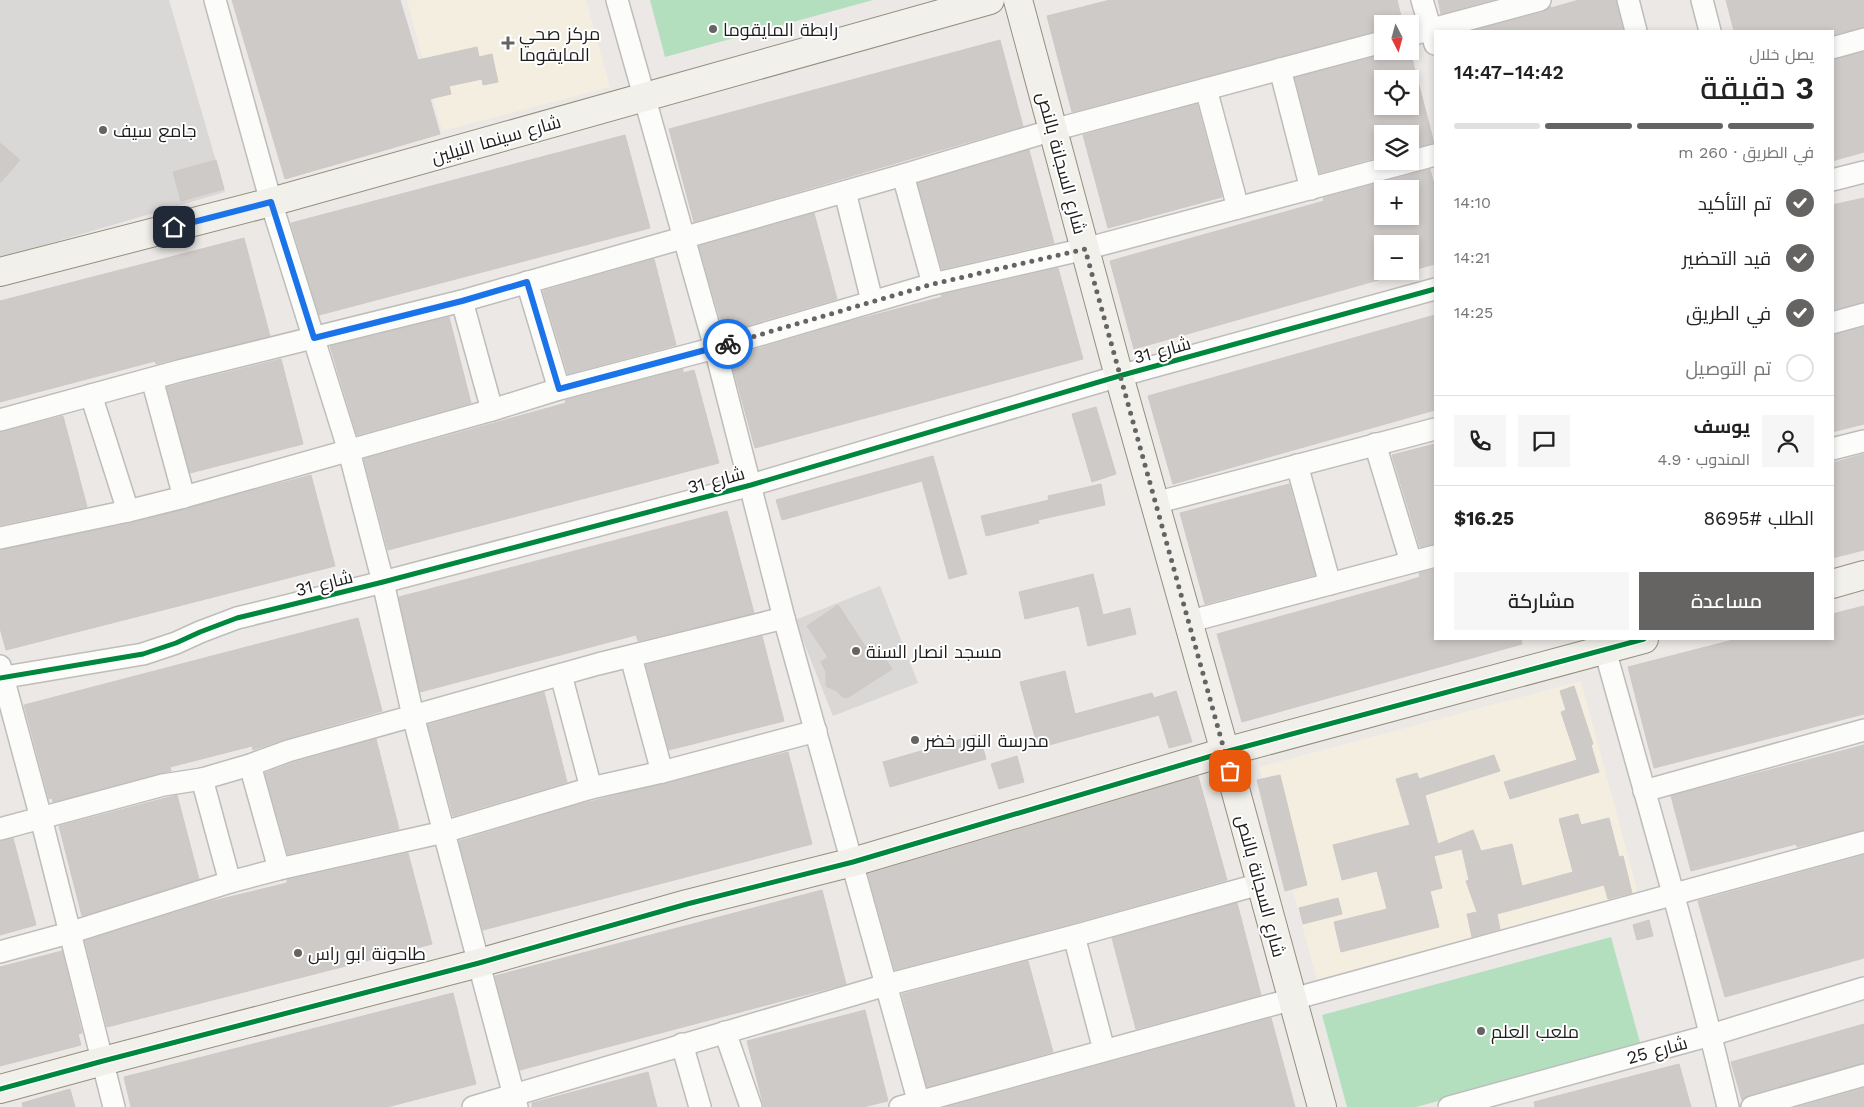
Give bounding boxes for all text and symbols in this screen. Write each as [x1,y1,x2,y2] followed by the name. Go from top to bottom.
[1374,15,1419,60] north arrow
[1374,15,1419,280] map controls
[723,19,838,41] place label: رابطة المايقوما
[519,23,600,66] place label: مركز صحي المايقوما
[707,23,719,35] marker: رابطة المايقوما
[501,36,515,50] marker: مركز صحي المايقوما
[1749,45,1814,64] text: يصل خلال
[1454,61,1564,84] text: 14:42–14:47
[1700,69,1814,107] text: 3 دقيقة
[1374,70,1419,115] button: locate
[1031,90,1091,237] street label: شارع السجانة بالنص
[429,110,564,169] street label: شارع سينما النيلين
[113,120,197,143] place label: جامع سيف
[97,124,109,136] marker: جامع سيف
[1374,125,1419,170] button: layers
[1678,143,1814,162] text: في الطريق · 260 m
[1374,180,1419,225] button: +
[1786,189,1814,217] icon: check
[1698,192,1771,215] text: تم التأكيد
[1454,193,1491,212] text: 14:10
[153,206,195,248] pin
[160,213,188,241] icon: home
[1374,235,1419,280] button: −
[1786,244,1814,272] icon: check
[1682,247,1771,270] text: قيد التحضير
[1454,248,1490,267] text: 14:21
[1786,299,1814,327] icon: check
[1686,302,1771,325] text: في الطريق
[1454,303,1493,322] text: 14:25
[703,319,753,369] courier
[714,330,742,358] icon: bike
[1131,332,1194,370] street label: شارع 31
[1686,357,1771,380] text: تم التوصيل
[1454,415,1506,467] button: phone
[1518,415,1570,467] button: chat
[1694,415,1750,438] text: يوسف
[1762,415,1814,467] button: person
[1658,450,1750,469] text: المندوب · 4.9
[685,462,748,500] street label: شارع 31
[1454,507,1514,530] text: $16.25
[1703,507,1814,530] text: الطلب #8695
[293,566,355,602] street label: شارع 31
[1454,572,1629,630] button: مشاركة
[1639,572,1814,630] button: مساعدة
[866,641,1002,663] place label: مسجد انصار السنة
[850,645,862,657] marker: مسجد انصار السنة
[924,730,1049,752] place label: مدرسة النور خضر
[909,734,921,746] marker: مدرسة النور خضر
[1209,750,1251,792] pin
[1216,757,1244,785] icon: bag
[1230,813,1290,960] street label: شارع السجانة بالنص
[308,943,426,965] place label: طاحونة ابو راس
[292,947,304,959] marker: طاحونة ابو راس
[1491,1021,1579,1044] place label: ملعب العلم
[1475,1025,1487,1037] marker: ملعب العلم
[1624,1032,1690,1070] street label: شارع 25

